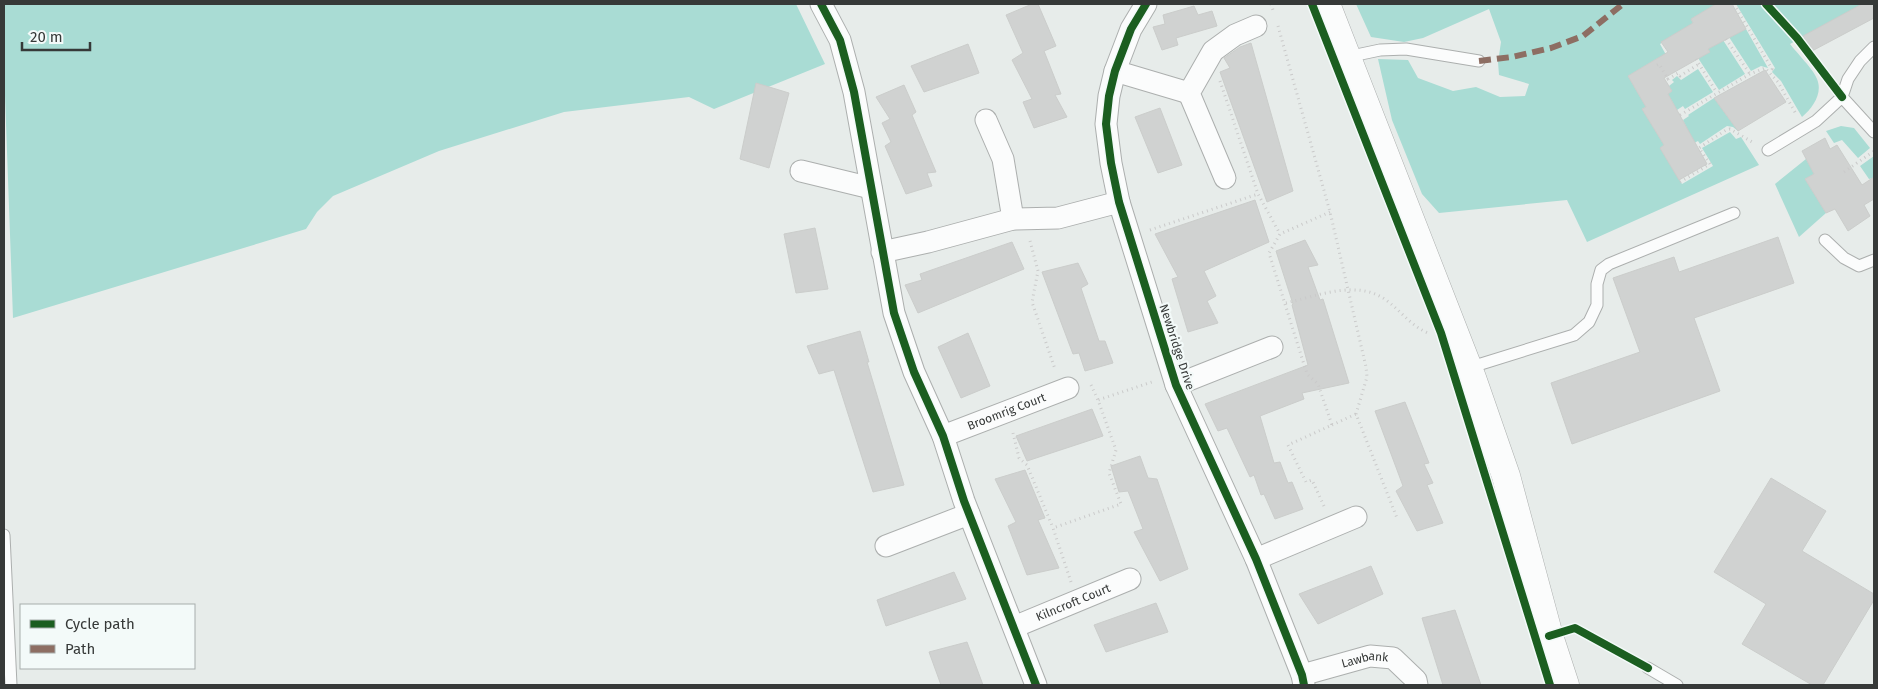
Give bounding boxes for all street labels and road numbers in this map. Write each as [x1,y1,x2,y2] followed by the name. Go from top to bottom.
[1157,302,1197,392] street label: Newbridge Drive
[965,390,1048,433] street label: Broomrig Court
[1034,581,1113,624] street label: Kilncroft Court
[1340,649,1390,671] street label: Lawbank

